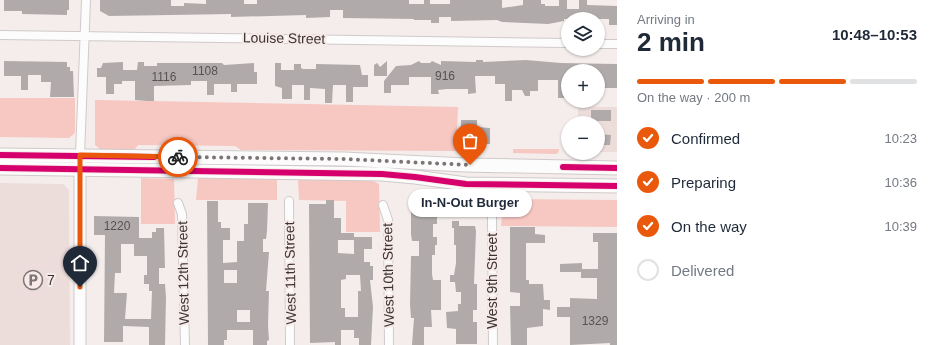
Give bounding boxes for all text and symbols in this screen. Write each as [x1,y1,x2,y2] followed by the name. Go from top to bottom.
[561,12,605,160] map controls
[561,12,605,56] button: layers
[637,12,695,27] text: Arriving in
[832,26,917,43] text: 10:48–10:53
[637,27,705,57] text: 2 min
[243,29,325,47] street label: Louise Street
[192,64,218,78] house number: 1108
[561,64,605,108] button: +
[435,69,455,83] house number: 916
[152,70,177,84] house number: 1116
[637,90,750,105] text: On the way · 200 m
[561,116,605,160] button: −
[453,124,487,165] pin
[637,127,659,149] icon: check
[459,130,481,152] icon: bag
[671,130,740,147] text: Confirmed
[884,131,917,146] text: 10:23
[158,137,198,177] courier
[167,146,189,168] icon: bike
[637,171,659,193] icon: check
[671,174,736,191] text: Preparing
[884,175,917,190] text: 10:36
[408,189,532,217] callout: In-N-Out Burger
[421,195,519,210] text: In-N-Out Burger
[637,215,659,237] icon: check
[671,218,747,235] text: On the way
[104,219,131,233] house number: 1220
[884,219,917,234] text: 10:39
[174,221,192,325] street label: West 12th Street
[281,221,299,325] street label: West 11th Street
[379,223,397,327] street label: West 10th Street
[484,233,500,329] street label: West 9th Street
[63,246,97,287] pin
[69,252,91,274] icon: home
[671,262,734,279] text: Delivered
[22,269,44,291] parking icon: 7
[47,272,55,288] place label: 7
[582,314,609,328] house number: 1329

